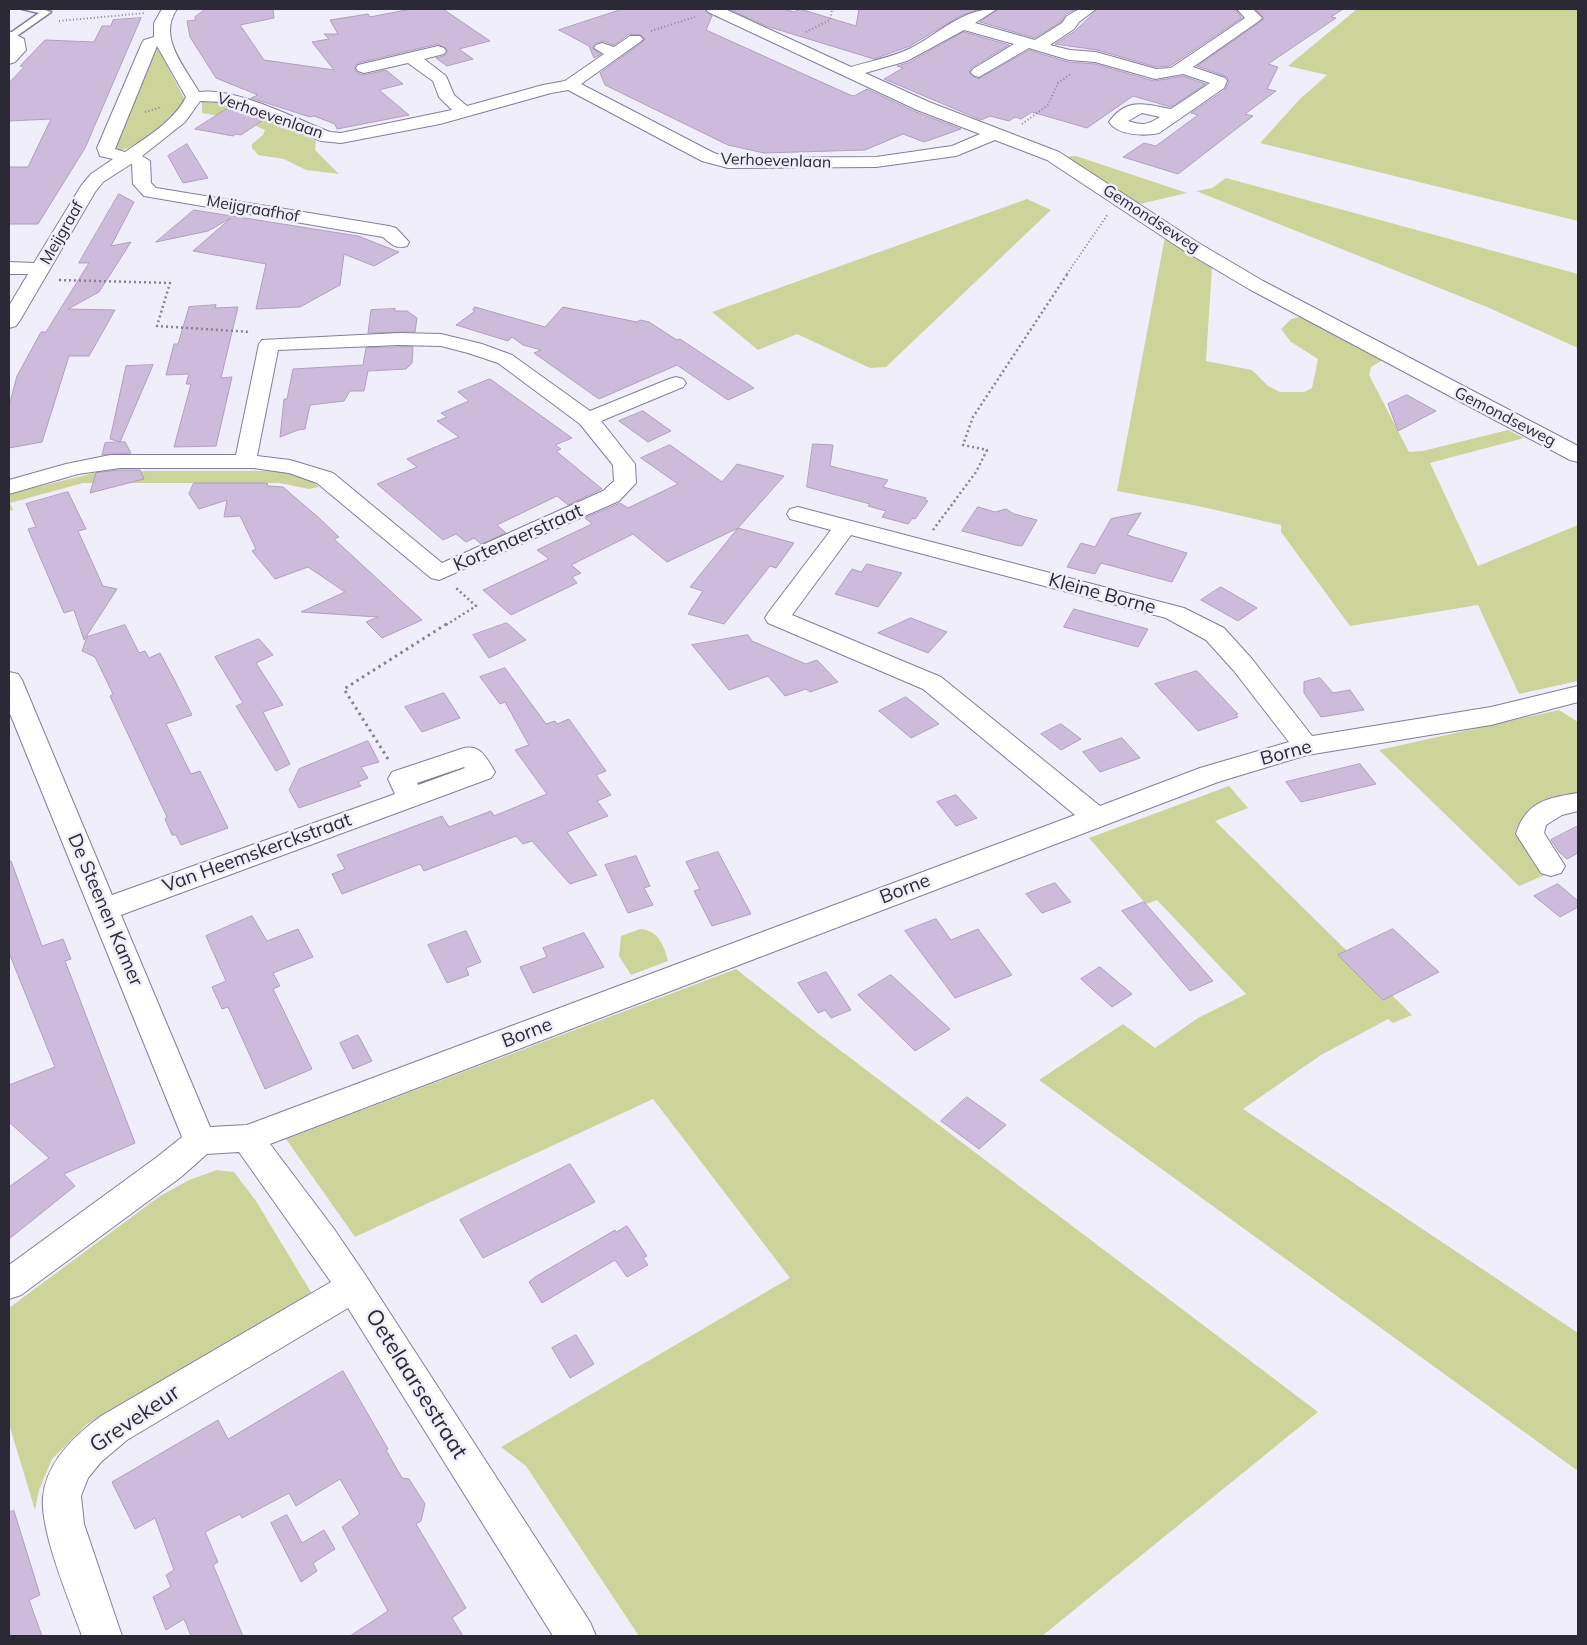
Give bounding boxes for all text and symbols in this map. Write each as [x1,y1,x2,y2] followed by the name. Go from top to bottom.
[215,89,325,143] street label: Verhoevenlaan
[720,149,832,173] street label: Verhoevenlaan
[1099,181,1203,257] street label: Gemondseweg
[205,191,301,227] street label: Meijgraafhof
[36,198,88,268] street label: Meijgraaf
[1451,383,1559,451] street label: Gemondseweg
[450,499,586,577] street label: Kortenaerstraat
[1046,569,1158,619] street label: Kleine Borne
[1258,735,1314,771] street label: Borne
[160,808,354,898] street label: Van Heemskerckstraat
[63,830,147,990] street label: De Steenen Kamer
[877,869,933,909] street label: Borne
[499,1013,555,1053] street label: Borne
[359,1304,473,1464] street label: Oetelaarsestraat
[85,1379,185,1459] street label: Grevekeur

